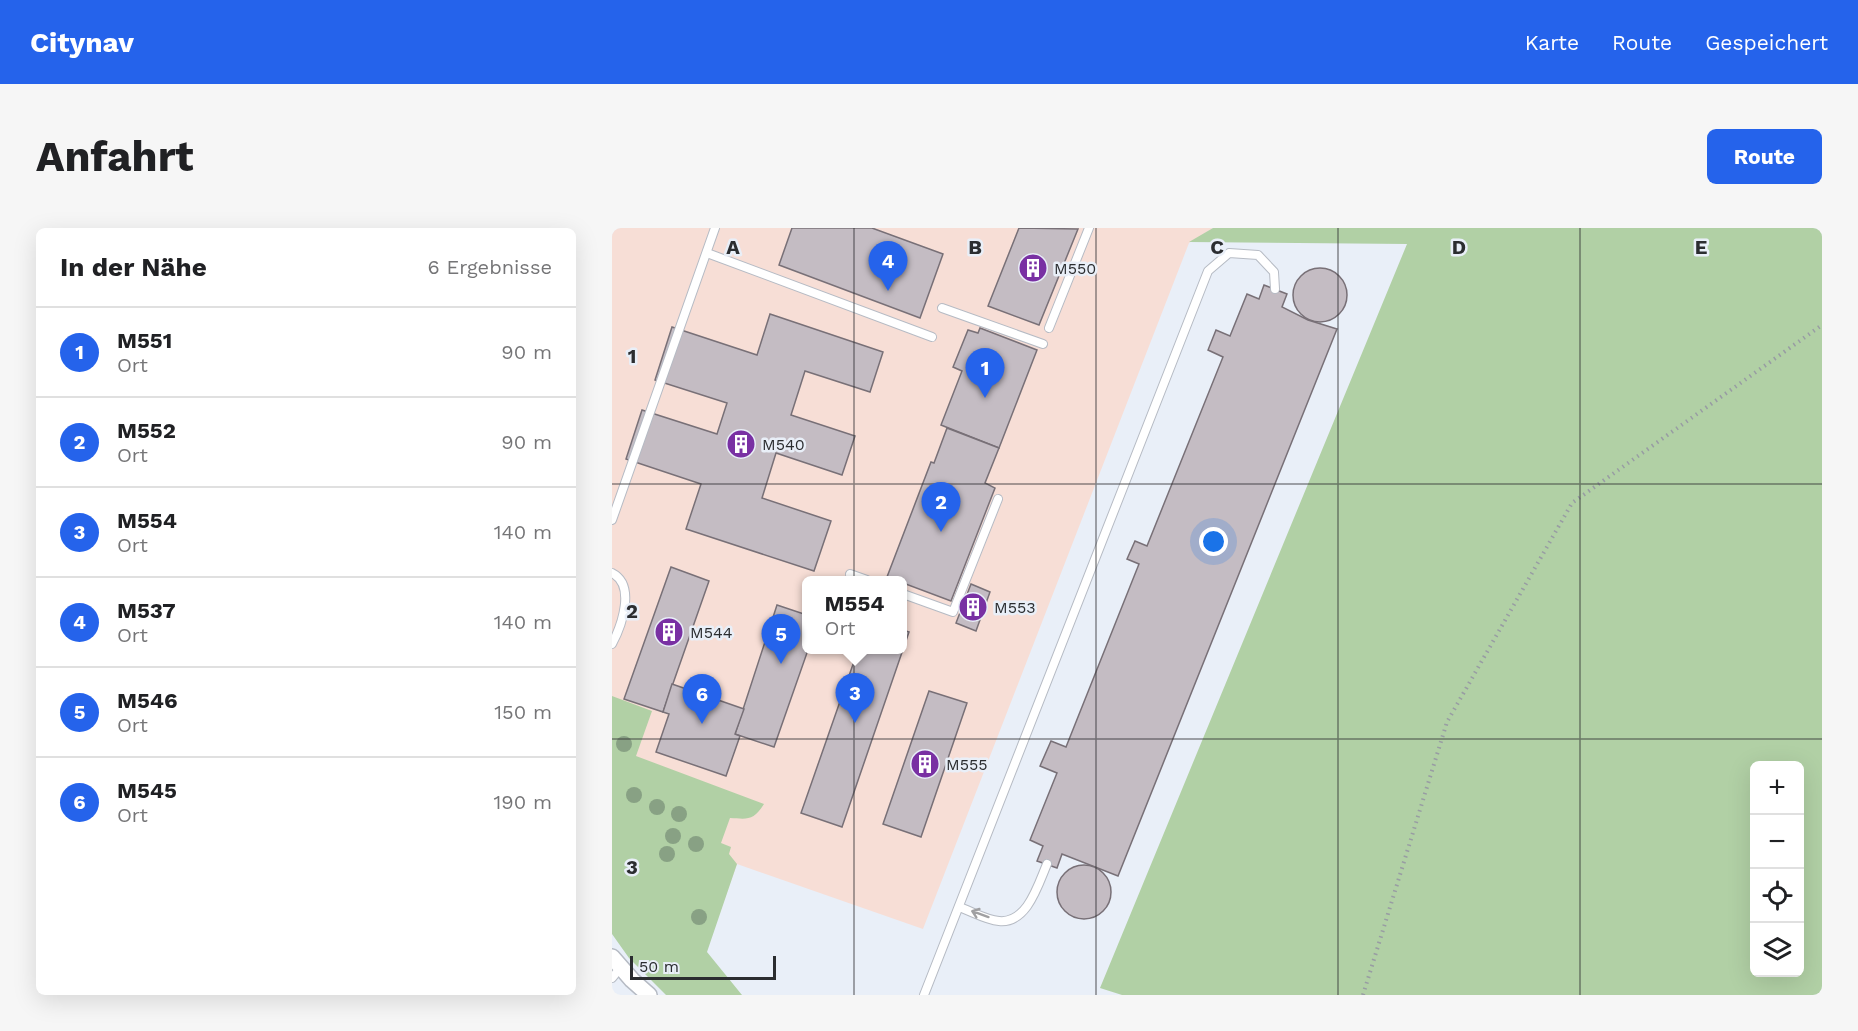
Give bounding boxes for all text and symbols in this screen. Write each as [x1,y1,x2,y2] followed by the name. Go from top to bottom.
[30,26,134,59] text: Citynav
[1525,30,1579,55] text: Karte
[1612,30,1672,55] text: Route
[1705,30,1828,55] text: Gespeichert
[1707,129,1822,184] button: Route
[36,132,194,181] text: Anfahrt
[726,235,740,259] text: A
[968,235,982,259] text: B
[1210,235,1224,259] text: C
[1452,235,1466,259] text: D
[1695,235,1707,259] text: E
[868,242,908,291] pin: 4
[60,252,207,282] text: In der Nähe
[1017,252,1049,284] building icon: M550
[428,255,552,279] text: 6 Ergebnisse
[1054,259,1096,278] place label: M550
[117,328,172,353] text: M551
[75,340,84,364] text: 1
[501,340,552,364] text: 90 m
[628,344,636,368] text: 1
[966,348,1004,398] pin: 1
[117,353,148,377] text: Ort
[117,418,176,443] text: M552
[725,428,757,460] building icon: M540
[74,430,85,454] text: 2
[501,430,552,454] text: 90 m
[762,435,805,454] place label: M540
[117,443,148,467] text: Ort
[922,482,960,532] pin: 2
[117,508,177,533] text: M554
[74,520,85,544] text: 3
[494,520,552,544] text: 140 m
[1199,527,1228,556] your location
[117,533,148,557] text: Ort
[802,576,907,654] popup
[825,591,884,616] text: M554
[957,591,989,623] building icon: M553
[117,598,176,623] text: M537
[994,598,1036,617] place label: M553
[626,599,638,623] text: 2
[73,610,86,634] text: 4
[494,610,552,634] text: 140 m
[762,614,800,664] pin: 5
[653,616,685,648] building icon: M544
[825,616,855,640] text: Ort
[117,623,148,647] text: Ort
[690,623,733,642] place label: M544
[682,674,722,724] pin: 6
[836,674,874,723] pin: 3
[117,688,178,713] text: M546
[74,700,85,724] text: 5
[494,700,552,724] text: 150 m
[117,713,148,737] text: Ort
[909,748,941,780] building icon: M555
[946,755,988,774] place label: M555
[1750,761,1804,977] map controls
[1750,761,1804,815] button: +
[117,778,177,803] text: M545
[73,790,86,814] text: 6
[494,790,552,814] text: 190 m
[117,803,148,827] text: Ort
[1750,815,1804,869] button: −
[626,855,638,879] text: 3
[1750,869,1804,923] button: locate
[971,908,989,919] one-way arrow
[1750,923,1804,977] button: layers
[630,953,776,980] scale bar
[639,957,679,976] text: 50 m

